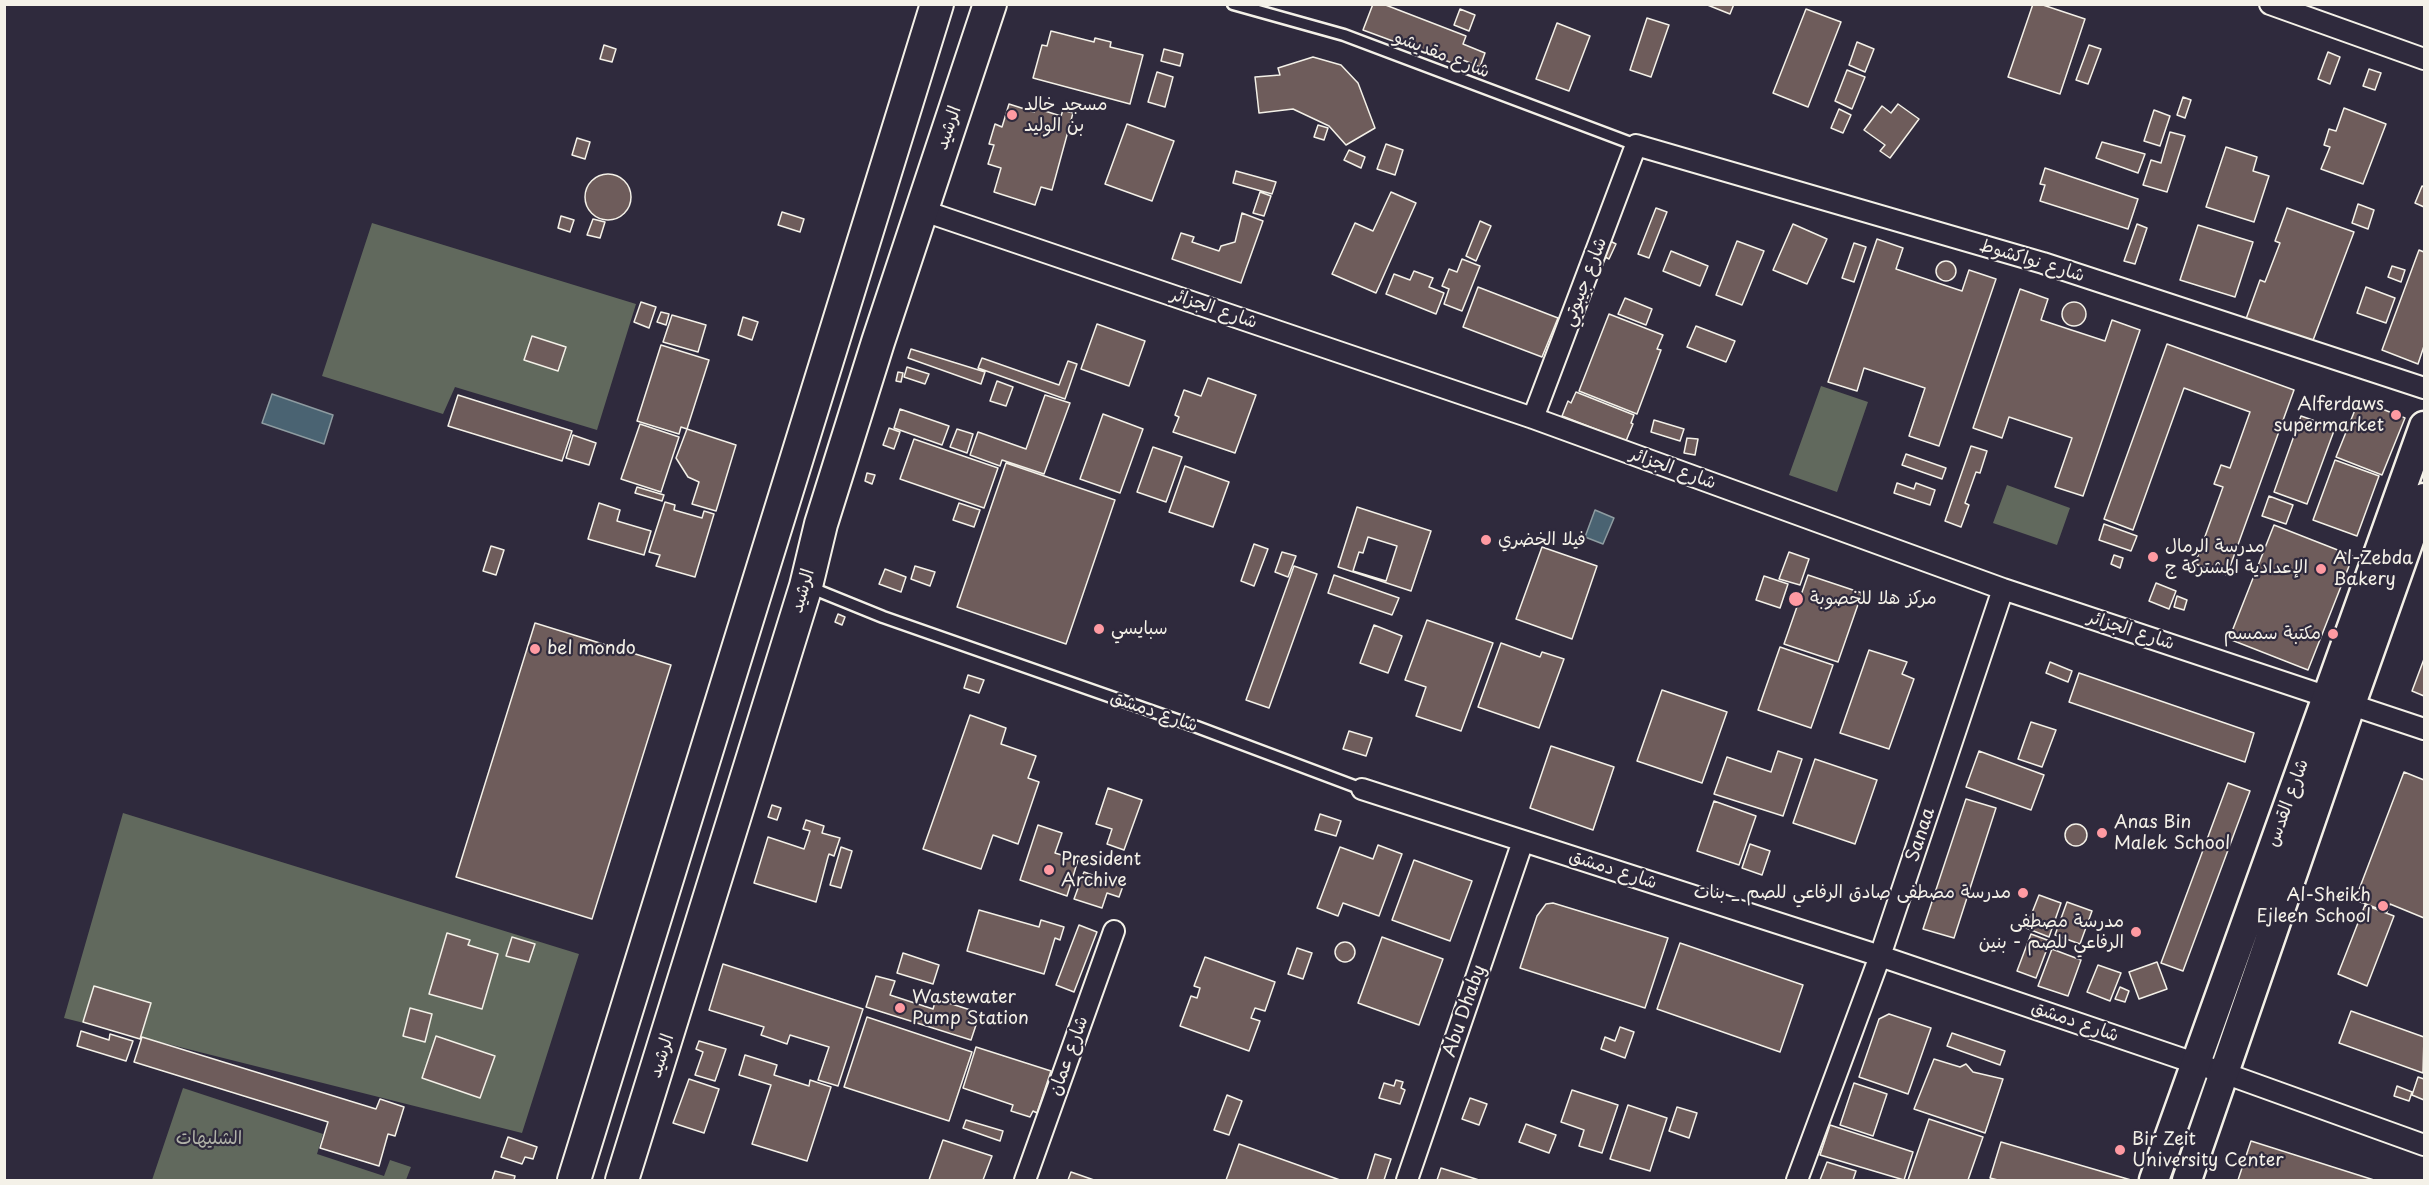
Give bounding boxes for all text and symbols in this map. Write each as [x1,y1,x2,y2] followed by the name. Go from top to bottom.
[1391,27,1493,83] street label: شارع مقديشو
[1024,94,1107,136] place label: مسجد خالد بن الوليد
[931,103,967,153] street label: الرشيد
[1005,108,1019,122] marker: مسجد خالد بن الوليد
[1558,234,1612,330] street label: شارع جيبوتي
[1977,235,2087,287] street label: شارع نواكشوط
[1168,284,1260,334] street label: شارع الجزائر
[2274,394,2384,436] place label: Alferdaws supermarket
[2389,408,2403,422] marker: Alferdaws supermarket
[1627,443,1719,495] street label: شارع الجزائر
[1498,529,1586,551] place label: فيلا الخضري
[1479,533,1493,547] marker: فيلا الخضري
[2165,536,2308,578] place label: مدرسة الرمال الإعدادية المشتركة ج
[2333,548,2413,590] place label: Al-Zebda Bakery
[2146,550,2160,564] marker: مدرسة الرمال الإعدادية المشتركة ج
[2314,562,2328,576] marker: Al-Zebda Bakery
[786,566,820,616] street label: الرشيد
[1810,588,1937,610] place label: مركز هلا للخصوبة
[1787,590,1805,608] marker: مركز هلا للخصوبة
[2085,607,2177,655] street label: شارع الجزائر
[1111,618,1168,640] place label: سبايسي
[1092,622,1106,636] marker: سبايسي
[2224,623,2321,645] place label: مكتبة سمسم
[2326,627,2340,641] marker: مكتبة سمسم
[547,638,636,660] place label: bel mondo
[528,642,542,656] marker: bel mondo
[1107,687,1201,737] street label: شارع دمشق
[2262,756,2314,850] street label: شارع القدس
[1902,805,1940,865] street label: Sanaa
[2114,812,2230,854] place label: Anas Bin Malek School
[2095,826,2109,840] marker: Anas Bin Malek School
[1566,846,1660,894] street label: شارع دمشق
[1061,849,1141,892] place label: President Archive
[1042,863,1056,877] marker: President Archive
[1694,882,2011,904] place label: مدرسة مصطفى صادق الرفاعي للصم _ بنات
[2256,885,2371,928] place label: Al-Sheikh Ejleen School
[2016,886,2030,900] marker: مدرسة مصطفى صادق الرفاعي للصم _ بنات
[2376,899,2390,913] marker: Al-Sheikh Ejleen School
[1979,911,2124,954] place label: مدرسة مصطفى الرفاعي للصم - بنين
[2129,925,2143,939] marker: مدرسة مصطفى الرفاعي للصم - بنين
[1439,962,1491,1060] street label: Abu Dhaby
[912,987,1029,1030] place label: Wastewater Pump Station
[2028,997,2122,1047] street label: شارع دمشق
[893,1001,907,1015] marker: Wastewater Pump Station
[1045,1013,1093,1099] street label: شارع عمان
[645,1031,679,1081] street label: الرشيد
[176,1128,242,1150] park label: الشليهات
[2132,1129,2284,1172] place label: Bir Zeit University Center
[2113,1143,2127,1157] marker: Bir Zeit University Center

